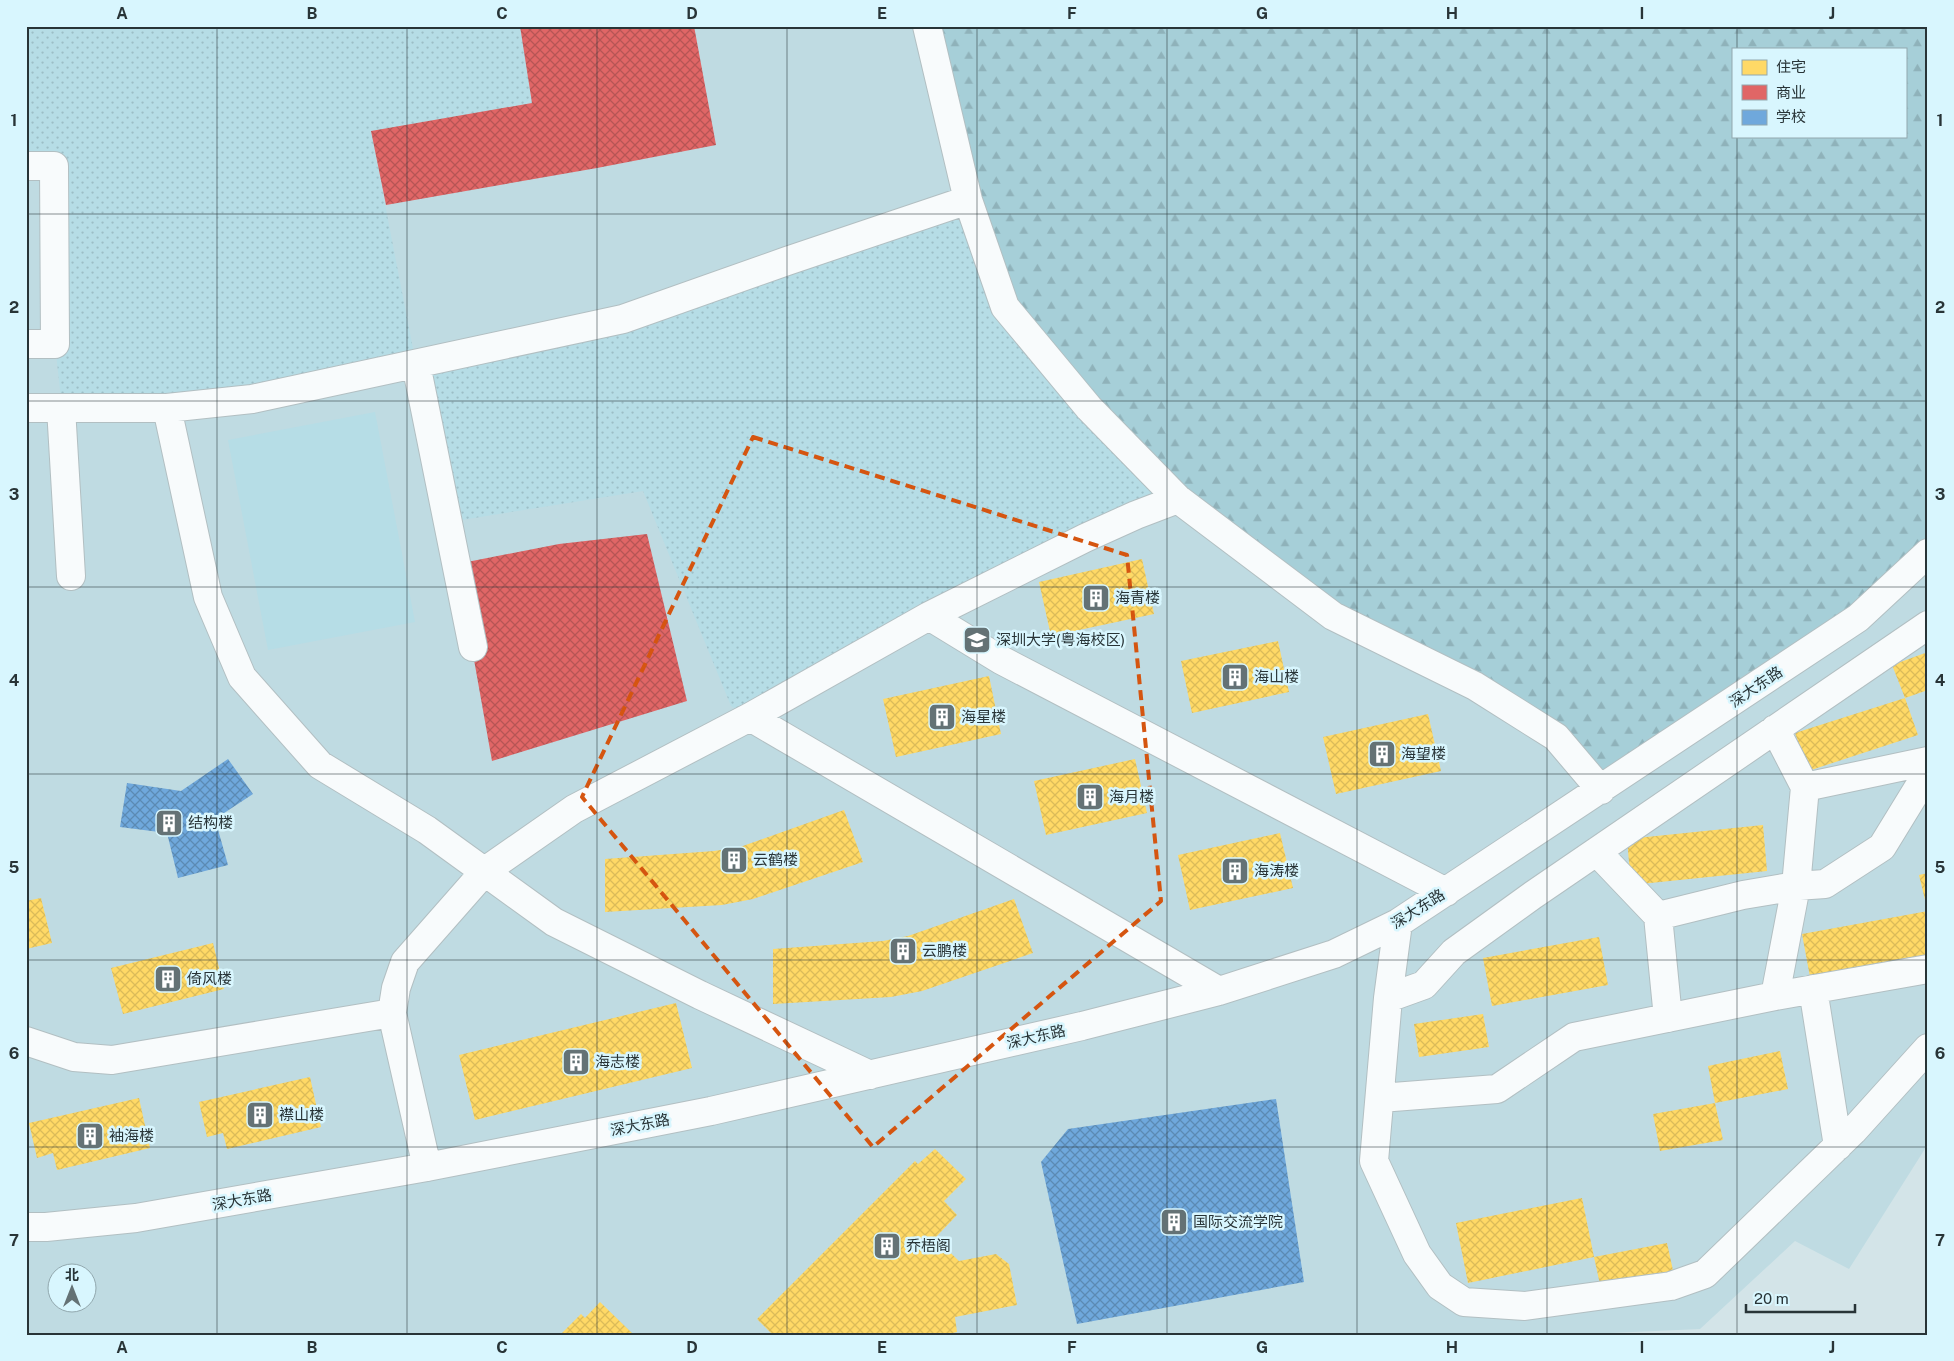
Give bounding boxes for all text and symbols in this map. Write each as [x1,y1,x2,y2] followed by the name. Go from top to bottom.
[116,4,128,23] text: A
[307,4,318,23] text: B
[496,4,508,23] text: C
[686,4,698,23] text: D
[877,4,887,23] text: E
[1067,4,1077,23] text: F
[1256,4,1268,23] text: G
[1446,4,1458,23] text: H
[1640,4,1644,23] text: I
[1829,4,1835,23] text: J
[1732,48,1906,138] legend
[1776,58,1806,75] text: 住宅
[1776,84,1806,101] text: 商业
[1776,108,1806,125] text: 学校
[11,111,17,130] text: 1
[1937,111,1943,130] text: 1
[9,298,19,317] text: 2
[1935,298,1945,317] text: 2
[9,485,19,504] text: 3
[1935,485,1945,504] text: 3
[1081,583,1111,613] building icon: 海青楼
[1115,589,1160,606] place label: 海青楼
[962,625,992,655] school or university icon: 深圳大学(粤海校区)
[996,631,1125,648] place label: 深圳大学(粤海校区)
[1220,662,1250,692] building icon: 海山楼
[1726,663,1785,710] street label: 深大东路
[1254,668,1299,685] place label: 海山楼
[9,671,20,690] text: 4
[1935,671,1946,690] text: 4
[927,702,957,732] building icon: 海星楼
[961,708,1006,725] place label: 海星楼
[1367,739,1397,769] building icon: 海望楼
[1401,745,1446,762] place label: 海望楼
[1075,782,1105,812] building icon: 海月楼
[1109,788,1154,805] place label: 海月楼
[154,808,184,838] building icon: 结构楼
[188,814,233,831] place label: 结构楼
[719,845,749,875] building icon: 云鹤楼
[753,851,798,868] place label: 云鹤楼
[1220,856,1250,886] building icon: 海涛楼
[9,858,20,877] text: 5
[1935,858,1946,877] text: 5
[1254,862,1299,879] place label: 海涛楼
[1388,885,1448,932] street label: 深大东路
[888,936,918,966] building icon: 云鹏楼
[922,942,967,959] place label: 云鹏楼
[153,964,183,994] building icon: 倚风楼
[187,970,232,987] place label: 倚风楼
[1005,1021,1067,1052] street label: 深大东路
[9,1044,19,1063] text: 6
[1935,1044,1945,1063] text: 6
[561,1047,591,1077] building icon: 海志楼
[595,1053,640,1070] place label: 海志楼
[245,1100,275,1130] building icon: 襟山楼
[279,1106,324,1123] place label: 襟山楼
[609,1110,671,1139] street label: 深大东路
[75,1121,105,1151] building icon: 袖海楼
[109,1127,154,1144] place label: 袖海楼
[211,1186,273,1213] street label: 深大东路
[1159,1207,1189,1237] building icon: 国际交流学院
[1193,1213,1283,1230] place label: 国际交流学院
[9,1231,19,1250] text: 7
[872,1231,902,1261] building icon: 乔梧阁
[1935,1231,1945,1250] text: 7
[906,1237,951,1254] place label: 乔梧阁
[48,1264,98,1314] north arrow
[65,1267,79,1283] text: 北
[1746,1281,1855,1313] scale bar
[1754,1290,1789,1307] text: 20 m
[116,1338,128,1357] text: A
[307,1338,318,1357] text: B
[496,1338,508,1357] text: C
[686,1338,698,1357] text: D
[877,1338,887,1357] text: E
[1067,1338,1077,1357] text: F
[1256,1338,1268,1357] text: G
[1446,1338,1458,1357] text: H
[1640,1338,1644,1357] text: I
[1829,1338,1835,1357] text: J

